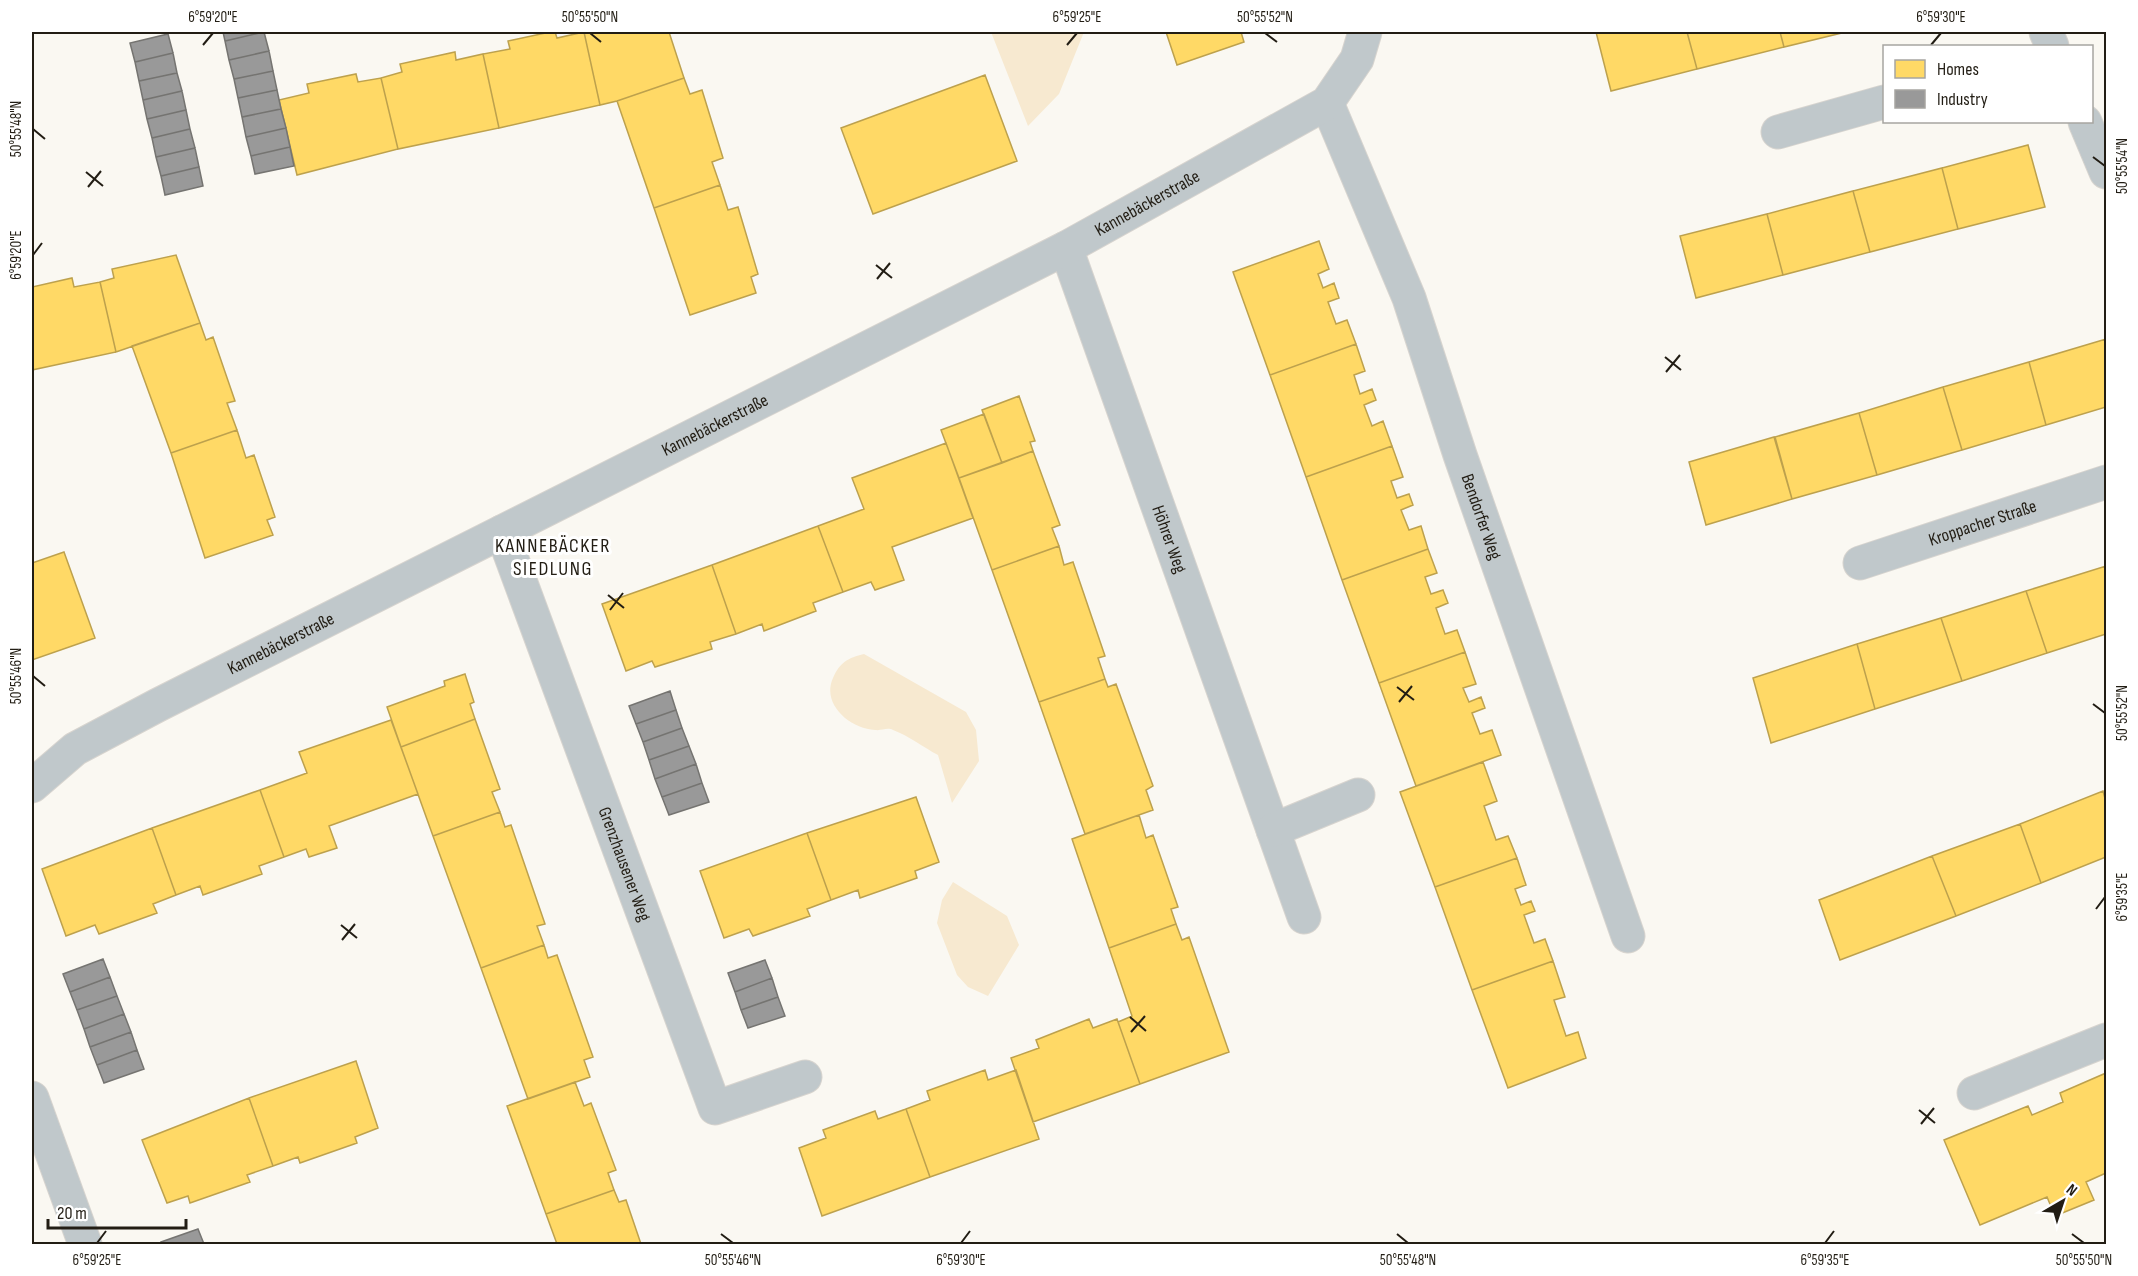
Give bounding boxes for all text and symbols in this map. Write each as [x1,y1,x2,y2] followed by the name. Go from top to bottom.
[188,8,238,27] text: 6°59'20"E
[562,8,618,27] text: 50°55'50"N
[1053,8,1101,27] text: 6°59'25"E
[1237,8,1293,27] text: 50°55'52"N
[1916,8,1966,27] text: 6°59'30"E
[1883,45,2093,123] legend
[1937,59,1979,80] text: Homes
[1937,89,1988,110] text: Industry
[7,101,26,157] text: 50°55'48"N
[2113,138,2132,194] text: 50°55'54"N
[1091,166,1203,241] street label: Kannebäckerstraße
[7,230,26,280] text: 6°59'20"E
[658,390,772,461] street label: Kannebäckerstraße
[1456,471,1506,563] street label: Bendorfer Weg
[1926,496,2039,551] street label: Kroppacher Straße
[1147,503,1191,576] street label: Höhrer Weg
[495,534,611,581] district label: KANNEBÄCKER SIEDLUNG
[224,608,338,679] street label: Kannebäckerstraße
[7,648,26,704] text: 50°55'46"N
[2113,685,2132,741] text: 50°55'52"N
[594,804,655,924] street label: Grenzhausener Weg
[2113,873,2132,921] text: 6°59'35"E
[2033,1171,2093,1231] north arrow
[2062,1180,2081,1201] text: N
[48,1192,186,1230] scale bar
[57,1203,87,1224] text: 20 m
[73,1251,121,1270] text: 6°59'25"E
[705,1251,761,1270] text: 50°55'46"N
[936,1251,986,1270] text: 6°59'30"E
[1380,1251,1436,1270] text: 50°55'48"N
[1801,1251,1849,1270] text: 6°59'35"E
[2056,1251,2112,1270] text: 50°55'50"N

